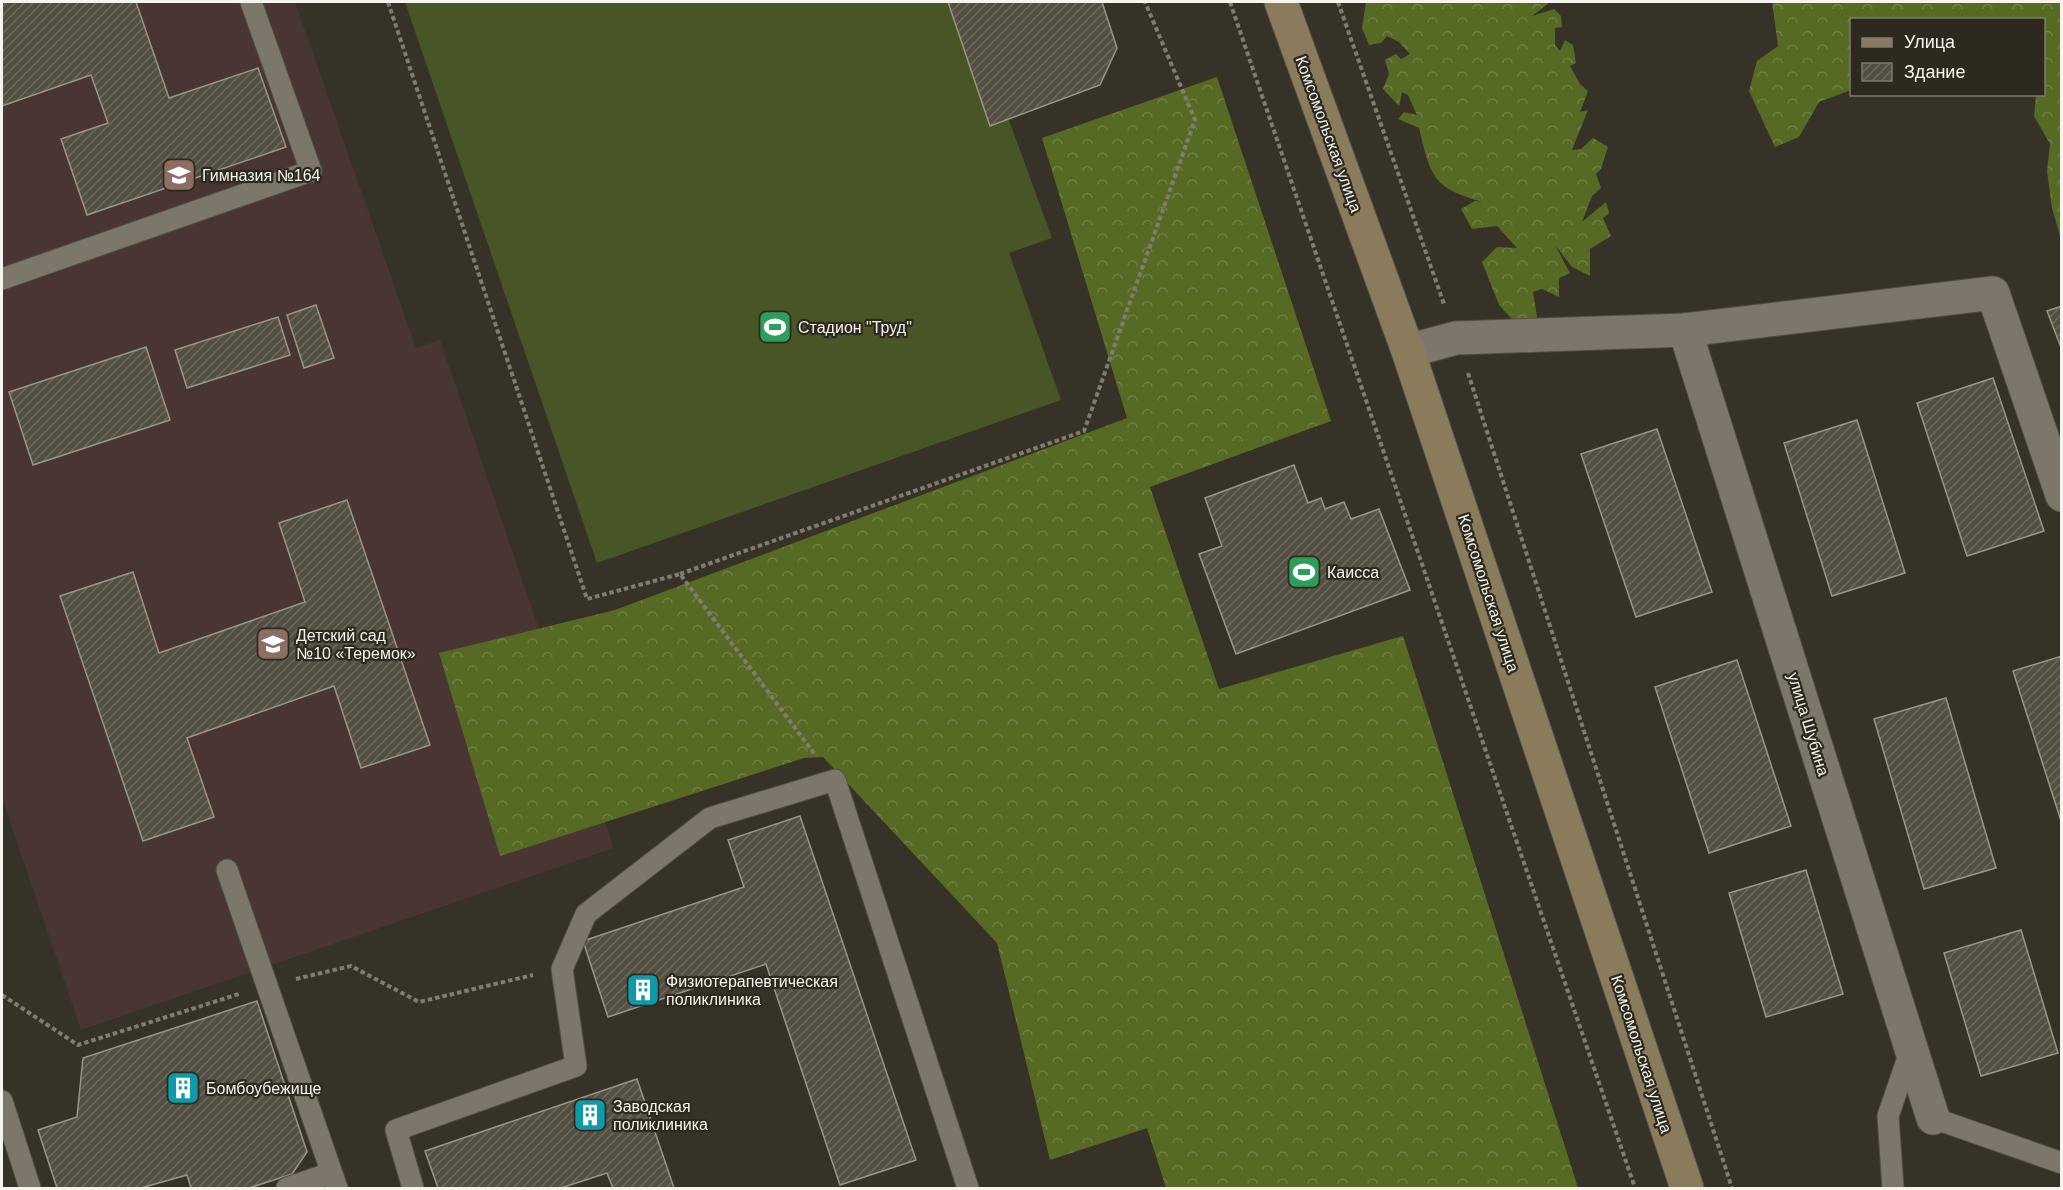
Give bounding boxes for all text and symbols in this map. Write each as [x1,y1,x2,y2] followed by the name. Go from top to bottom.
[1850,18,2045,96] legend
[1904,32,1956,52] text: Улица
[1292,54,1365,215] street label: Комсомольская улица
[1904,62,1965,82] text: Здание
[161,157,197,193] school or university icon: Гимназия №164
[202,167,321,184] place label: Гимназия №164
[757,309,793,345] sports icon: Стадион "Труд"
[798,319,912,336] place label: Стадион "Труд"
[1455,512,1522,674] street label: Комсомольская улица
[1286,554,1322,590] sports icon: Каисса
[1327,564,1379,581] place label: Каисса
[255,626,291,662] school or university icon: Детский сад №10 «Теремок»
[296,627,416,662] place label: Детский сад №10 «Теремок»
[1785,670,1832,778] street label: улица Шубина
[625,972,661,1008] building icon: Физиотерапевтическая поликлиника
[666,973,838,1008] place label: Физиотерапевтическая поликлиника
[1608,973,1675,1135] street label: Комсомольская улица
[165,1070,201,1106] building icon: Бомбоубежище
[206,1080,322,1097] place label: Бомбоубежище
[572,1097,608,1133] building icon: Заводская поликлиника
[613,1098,708,1133] place label: Заводская поликлиника

